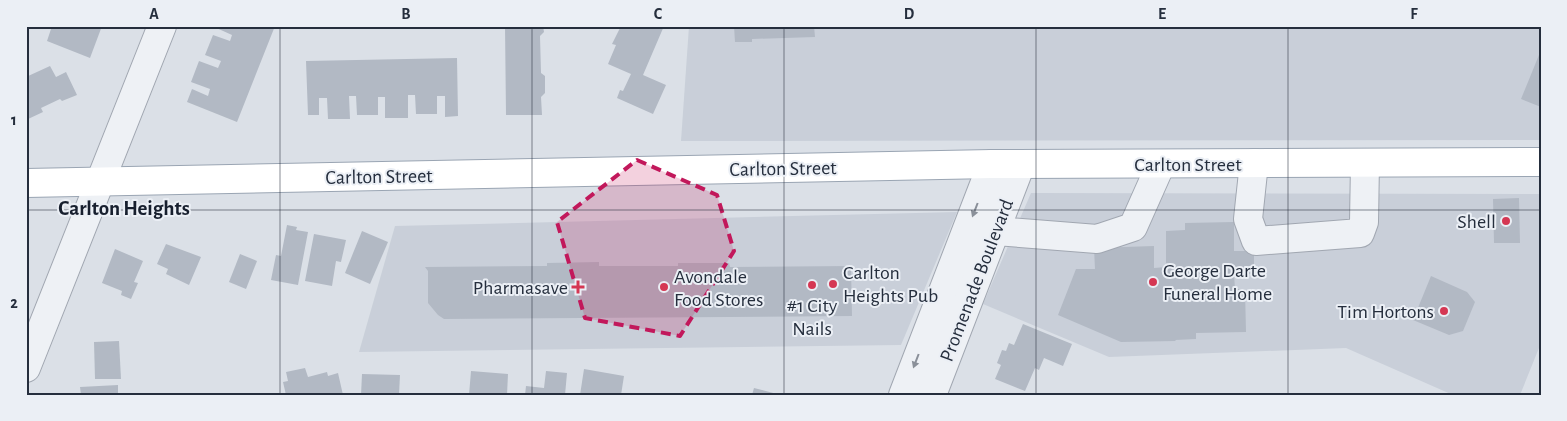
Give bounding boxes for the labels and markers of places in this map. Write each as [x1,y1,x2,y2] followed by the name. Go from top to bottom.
[1457,212,1496,232] place label: Shell
[1500,215,1512,227] marker: Shell
[1163,261,1272,304] place label: George Darte Funeral Home
[843,263,938,306] place label: Carlton Heights Pub
[674,267,763,310] place label: Avondale Food Stores
[1147,276,1159,288] marker: George Darte Funeral Home
[473,278,568,298] place label: Pharmasave
[827,278,839,290] marker: Carlton Heights Pub
[806,279,818,291] marker: #1 City Nails
[572,281,584,293] marker: Pharmasave
[658,281,670,293] marker: Avondale Food Stores
[787,296,838,339] place label: #1 City Nails
[1337,302,1434,322] place label: Tim Hortons
[1438,305,1450,317] marker: Tim Hortons

